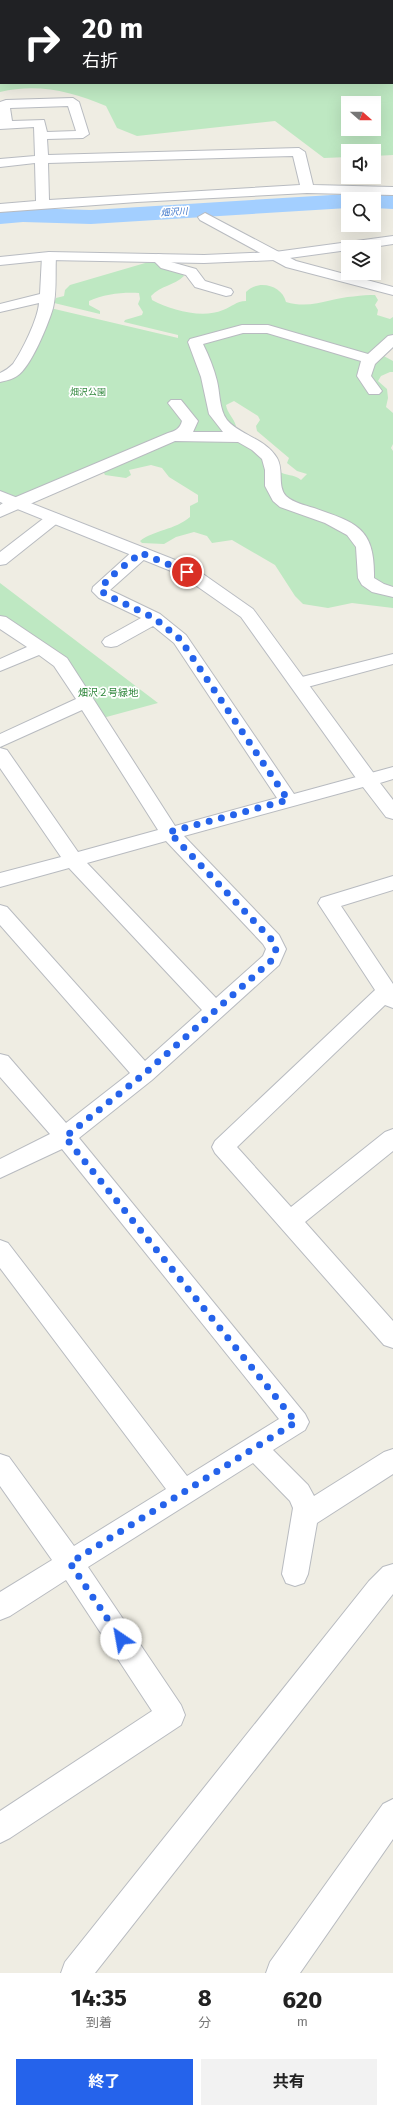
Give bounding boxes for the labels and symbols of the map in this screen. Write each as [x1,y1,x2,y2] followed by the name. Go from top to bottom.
[341,96,381,136] north arrow
[160,206,189,218] water label: 畑沢川
[70,387,106,397] park label: 畑沢公園
[170,555,204,589] pin
[78,687,139,699] park label: 畑沢２号緑地
[100,1618,142,1660] position arrow

